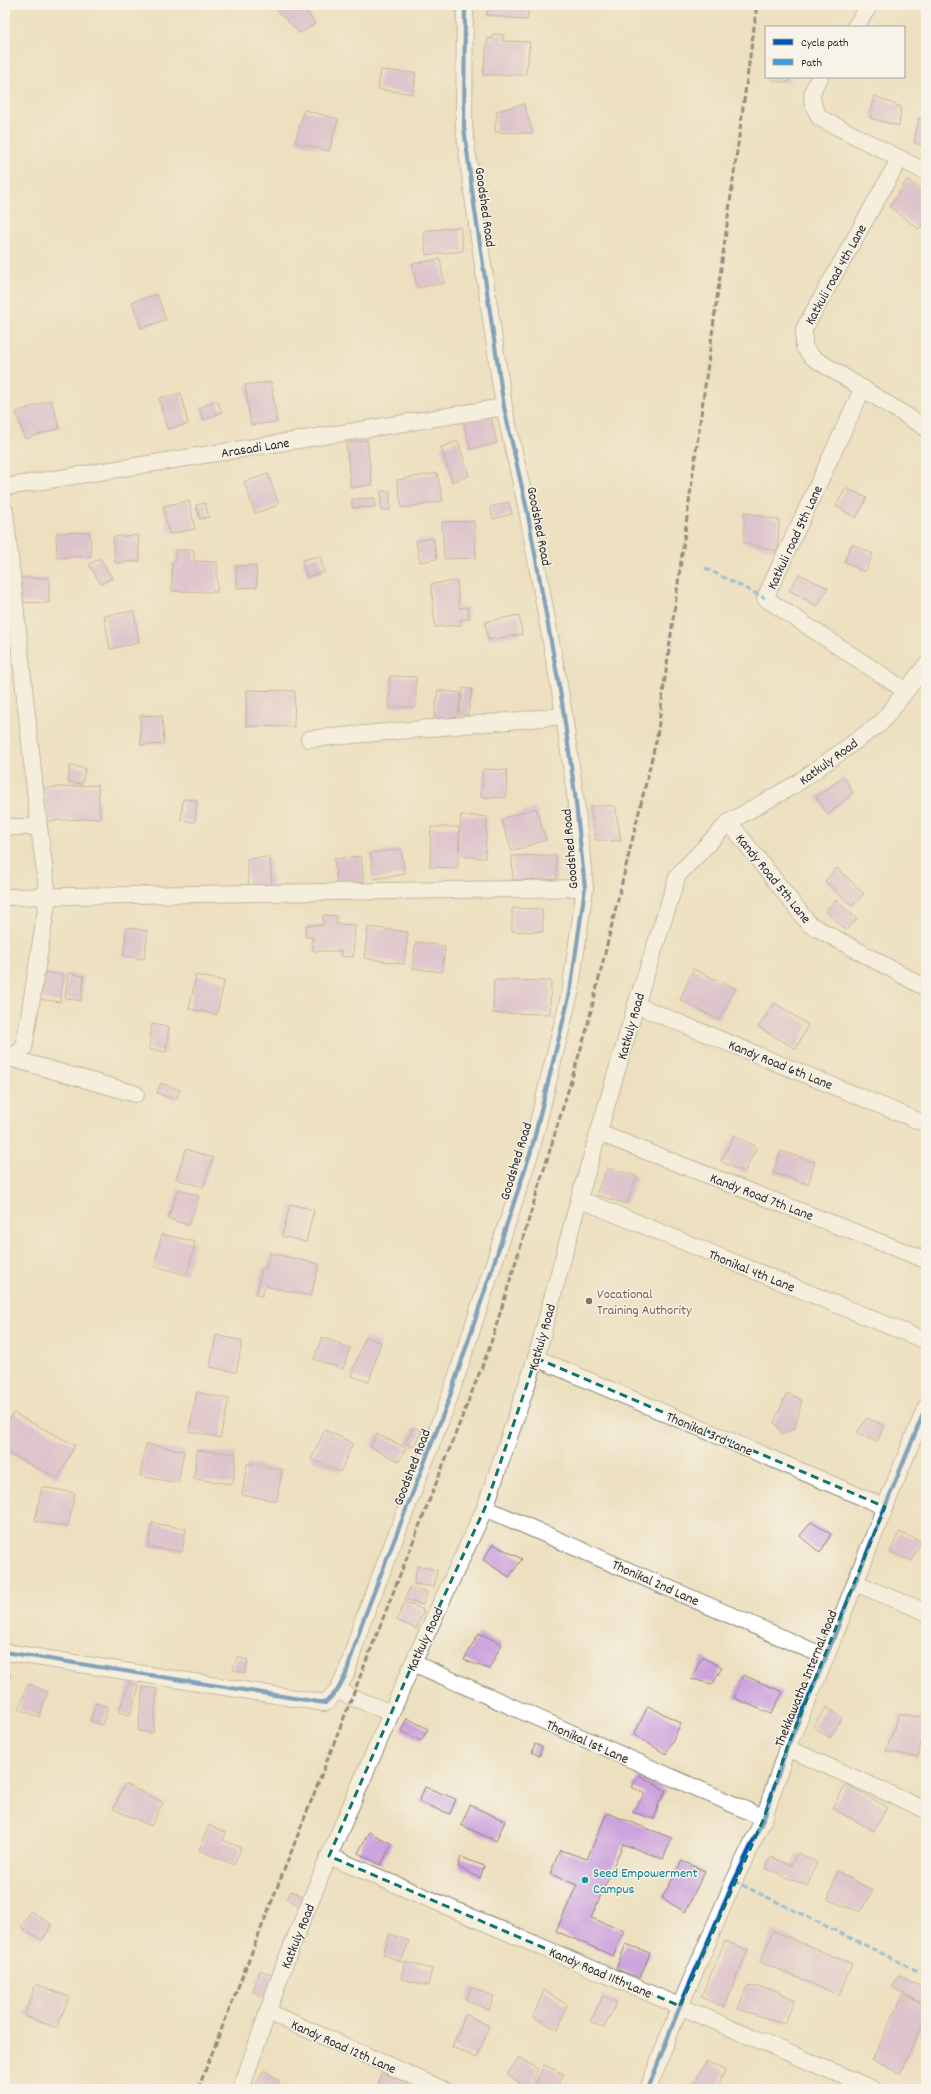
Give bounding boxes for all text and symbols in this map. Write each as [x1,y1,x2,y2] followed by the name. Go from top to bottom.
[765,26,905,78] legend
[801,35,849,52] text: Cycle path
[801,55,822,72] text: Path
[469,166,500,249] street label: Goodshed Road
[801,221,873,329] street label: Katkuli road 4th Lane
[220,434,291,464] street label: Arasadi Lane
[763,482,829,593] street label: Katkuli road 5th Lane
[521,485,556,568] street label: Goodshed Road
[796,734,863,791] street label: Katkuly Road
[558,808,584,890] street label: Goodshed Road
[730,830,815,928] street label: Kandy Road 5th Lane
[613,991,651,1062] street label: Katkuly Road
[725,1036,835,1096] street label: Kandy Road 6th Lane
[496,1120,538,1203] street label: Goodshed Road
[707,1169,816,1227] street label: Kandy Road 7th Lane
[705,1245,797,1298] street label: Thonikal 4th Lane
[597,1285,692,1321] place label: Vocational Training Authority
[584,1296,594,1306] marker: Vocational Training Authority
[524,1302,562,1373] street label: Katkuly Road
[663,1408,756,1462] street label: Thonikal 3rd Lane
[389,1427,437,1509] street label: Goodshed Road
[608,1556,702,1612] street label: Thonikal 2nd Lane
[402,1605,449,1675] street label: Katkuly Road
[770,1607,844,1750] street label: Thekkawatha Internal Road
[543,1716,632,1770] street label: Thonikal 1st Lane
[593,1864,698,1900] place label: Seed Empowerment Campus
[580,1875,590,1885] marker: Seed Empowerment Campus
[277,1901,321,1972] street label: Katkuly Road
[546,1943,655,2005] street label: Kandy Road 11th Lane
[287,2016,399,2080] street label: Kandy Road 12th Lane

